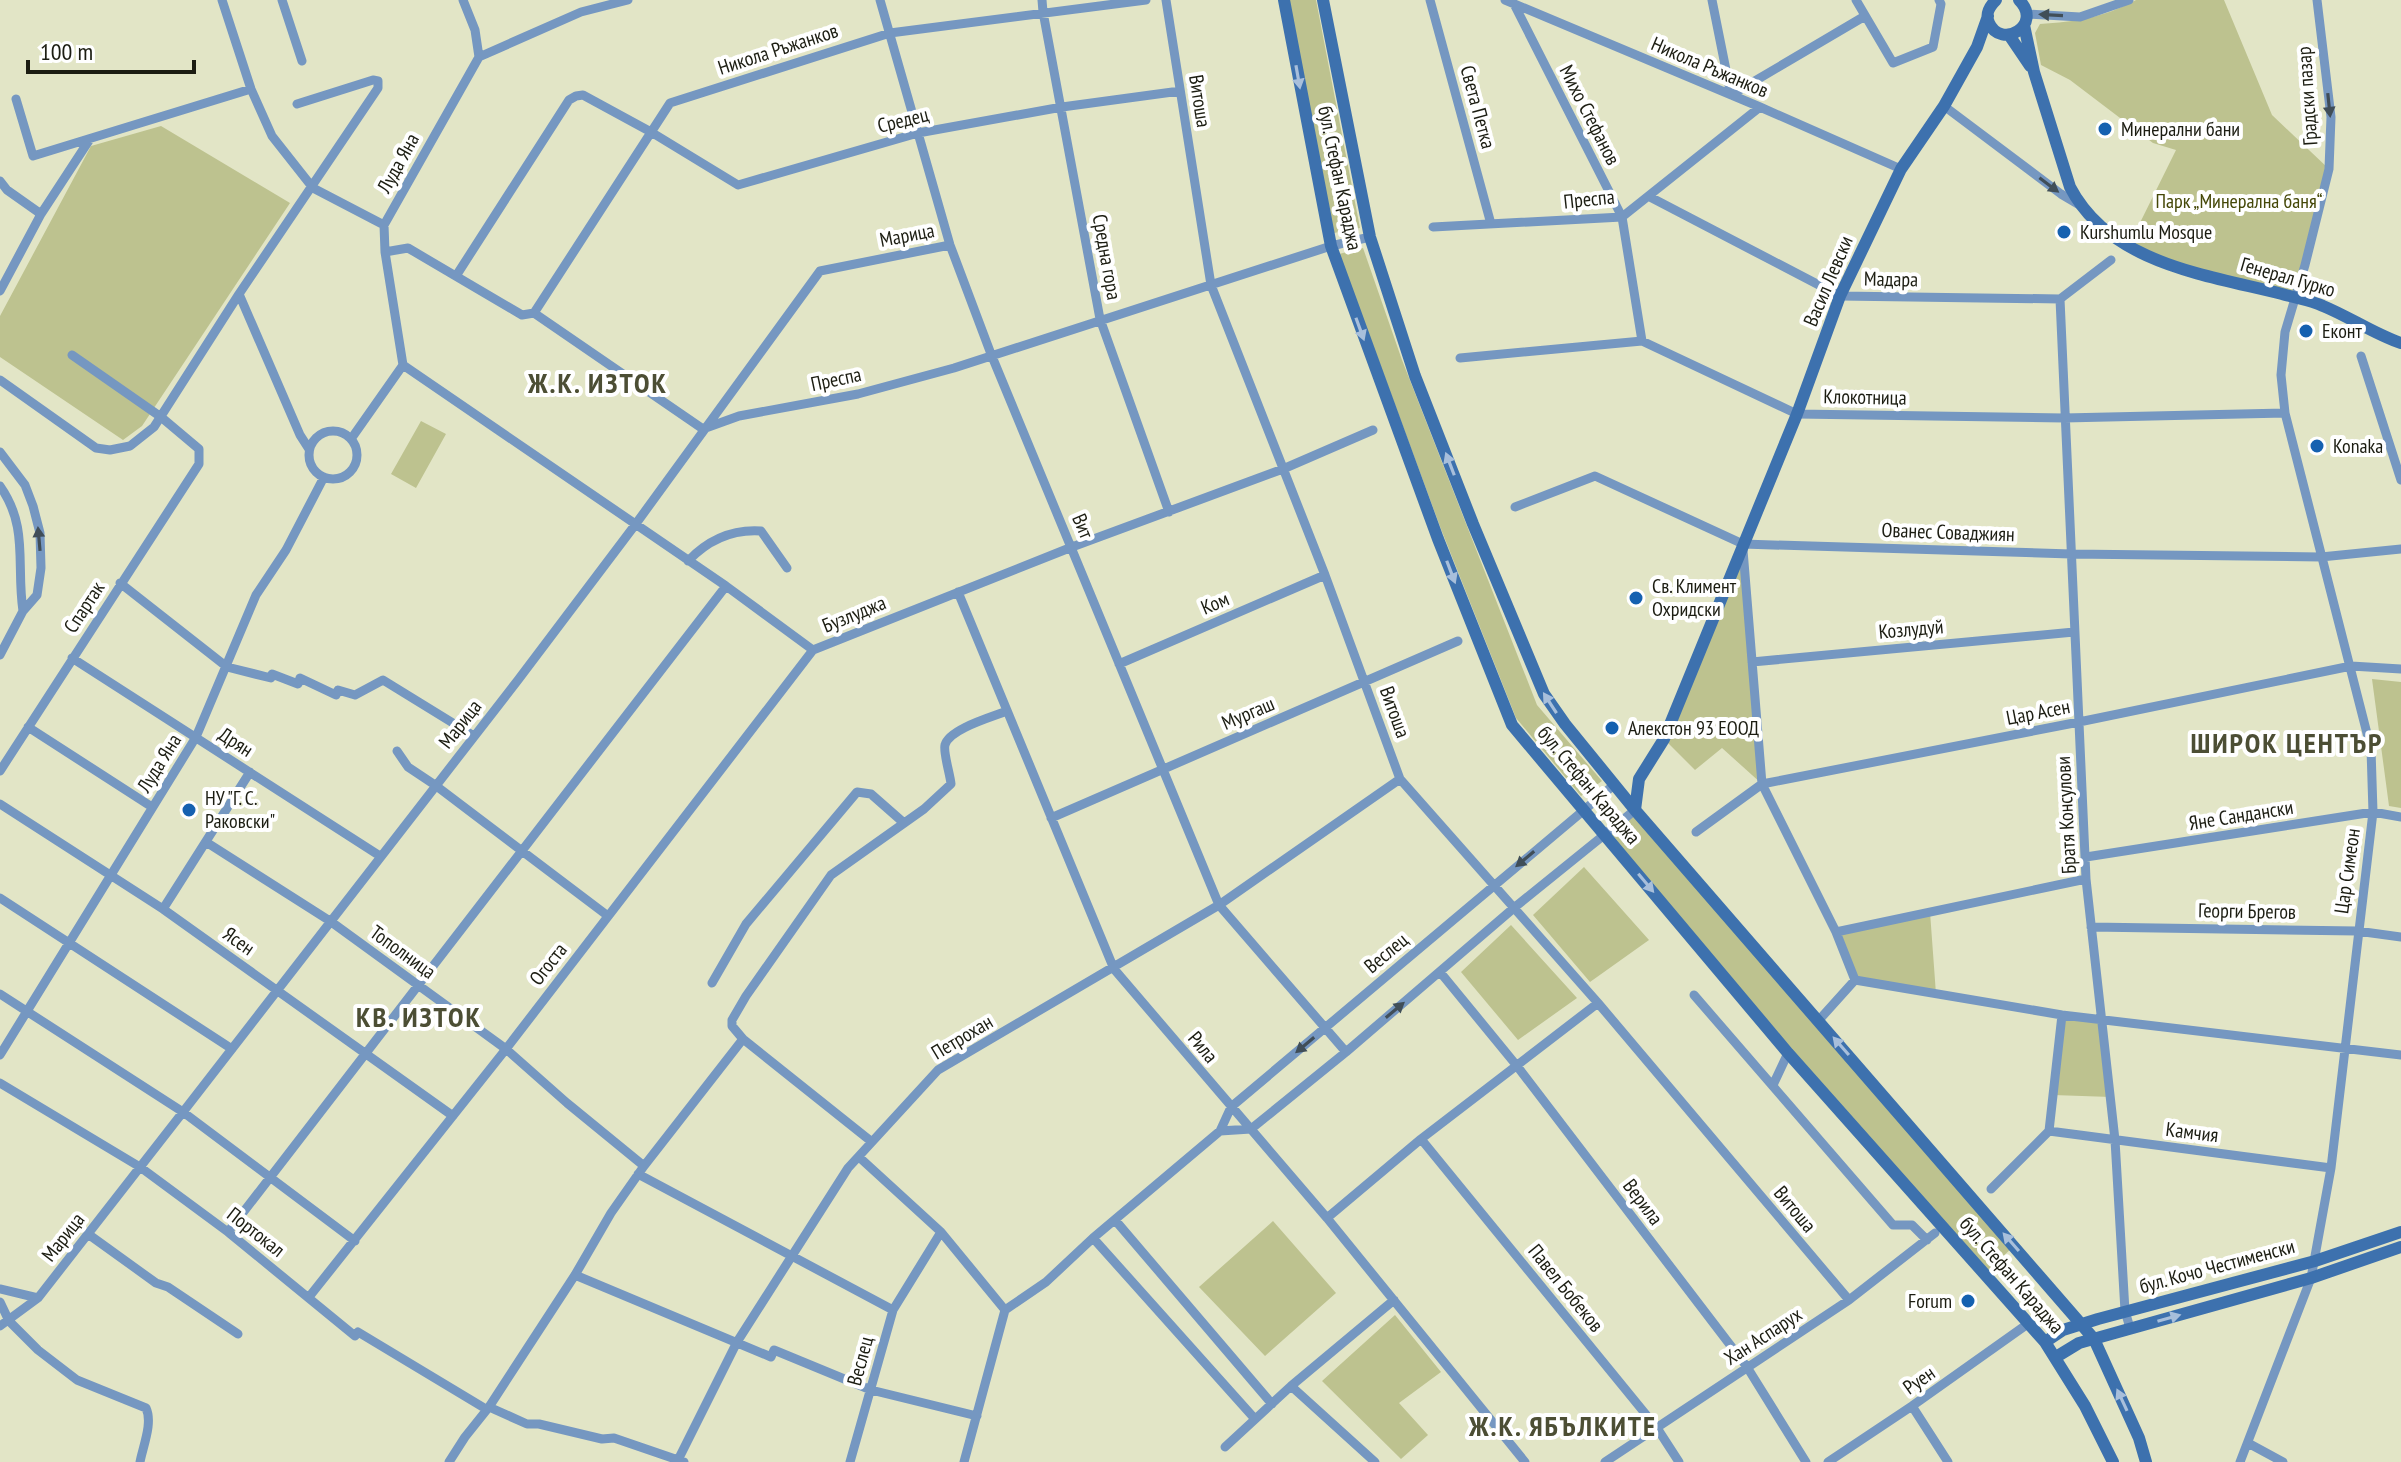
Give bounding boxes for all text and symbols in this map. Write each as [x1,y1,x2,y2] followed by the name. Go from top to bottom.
[2038,9,2063,22] one-way arrow
[715,17,841,81] street label: Никола Ръжанков
[28,24,194,74] scale bar
[1647,31,1773,103] street label: Никола Ръжанков
[40,36,93,67] text: 100 m
[2291,46,2323,146] street label: Градски пазар
[1554,60,1626,170] street label: Михо Стефанов
[1454,63,1502,151] street label: Света Петка
[1293,65,1305,90] one-way arrow
[1183,73,1217,129] street label: Витоша
[2323,93,2336,118] one-way arrow
[875,101,931,139] street label: Средец
[1312,104,1368,252] street label: бул. Стефан Караджа
[2121,116,2240,142] place label: Минерални бани
[2096,120,2114,138] marker: Минерални бани
[371,129,425,198] street label: Луда Яна
[2038,177,2059,193] one-way arrow
[1562,183,1616,215] street label: Преспа
[2156,188,2323,214] park label: Парк „Минерална баня“
[1087,212,1127,302] street label: Средна гора
[877,217,937,253] street label: Марица
[2080,219,2212,245] place label: Kurshumlu Mosque
[2055,223,2073,241] marker: Kurshumlu Mosque
[1797,232,1859,330] street label: Васил Левски
[2238,251,2338,303] street label: Генерал Гурко
[1864,266,1918,292] street label: Мадара
[1354,317,1367,341] one-way arrow
[2322,318,2362,344] place label: Еконт
[2297,322,2315,340] marker: Еконт
[808,361,864,397] street label: Преспа
[527,364,668,401] district label: Ж.К. ИЗТОК
[1823,383,1907,411] street label: Клокотница
[2333,433,2383,459] place label: Konaka
[2308,437,2326,455] marker: Konaka
[1443,452,1456,476] one-way arrow
[1066,510,1100,543] street label: Вит
[1881,517,2015,547] street label: Ованес Соваджиян
[32,526,45,551] one-way arrow
[1445,560,1458,584] one-way arrow
[1652,573,1737,622] place label: Св. Климент Охридски
[58,576,110,638] street label: Спартак
[1197,586,1233,620] street label: Ком
[1627,589,1645,607] marker: Св. Климент Охридски
[818,590,890,638] street label: Бузлуджа
[1877,613,1945,645] street label: Козлудуй
[1374,683,1416,741] street label: Витоша
[1218,690,1278,736] street label: Мургаш
[1544,692,1558,714] one-way arrow
[2004,693,2072,731] street label: Цар Асен
[433,694,487,754] street label: Марица
[1628,715,1759,741] place label: Алекстон 93 ЕООД
[1603,719,1621,737] marker: Алекстон 93 ЕООД
[1532,720,1646,850] street label: бул. Стефан Караджа
[214,721,258,763] street label: Дрян
[2191,724,2383,761] district label: ШИРОК ЦЕНТЪР
[130,729,187,798] street label: Луда Яна
[2050,755,2082,875] street label: Братя Консулови
[205,785,275,834] place label: НУ "Г. С. Раковски"
[2187,794,2295,836] street label: Яне Сандански
[180,801,198,819] marker: НУ "Г. С. Раковски"
[2328,827,2366,915] street label: Цар Симеон
[1515,850,1535,867] one-way arrow
[1637,873,1654,893] one-way arrow
[2198,897,2296,925] street label: Георги Брегов
[365,919,441,985] street label: Тополница
[218,921,260,961] street label: Ясен
[1359,927,1414,979] street label: Веслец
[523,938,573,990] street label: Огоста
[356,998,482,1035] district label: КВ. ИЗТОК
[1385,1002,1405,1019] one-way arrow
[927,1009,997,1065] street label: Петрохан
[1182,1026,1224,1068] street label: Рила
[1295,1036,1315,1053] one-way arrow
[1833,1036,1850,1056] one-way arrow
[2164,1116,2220,1148] street label: Камчия
[1617,1174,1669,1230] street label: Верила
[1768,1180,1822,1238] street label: Витоша
[222,1201,290,1263] street label: Портокал
[36,1207,90,1267] street label: Марица
[1954,1211,2070,1339] street label: бул. Стефан Караджа
[2003,1233,2020,1253] one-way arrow
[2137,1233,2297,1299] street label: бул. Кочо Честименски
[1523,1239,1609,1337] street label: Павел Бобеков
[1908,1288,1952,1314] place label: Forum
[1959,1292,1977,1310] marker: Forum
[1719,1301,1807,1371] street label: Хан Аспарух
[2156,1311,2181,1323] one-way arrow
[841,1333,879,1388] street label: Веслец
[1898,1360,1940,1400] street label: Руен
[2115,1388,2129,1411] one-way arrow
[1468,1407,1657,1444] district label: Ж.К. ЯБЪЛКИТЕ

